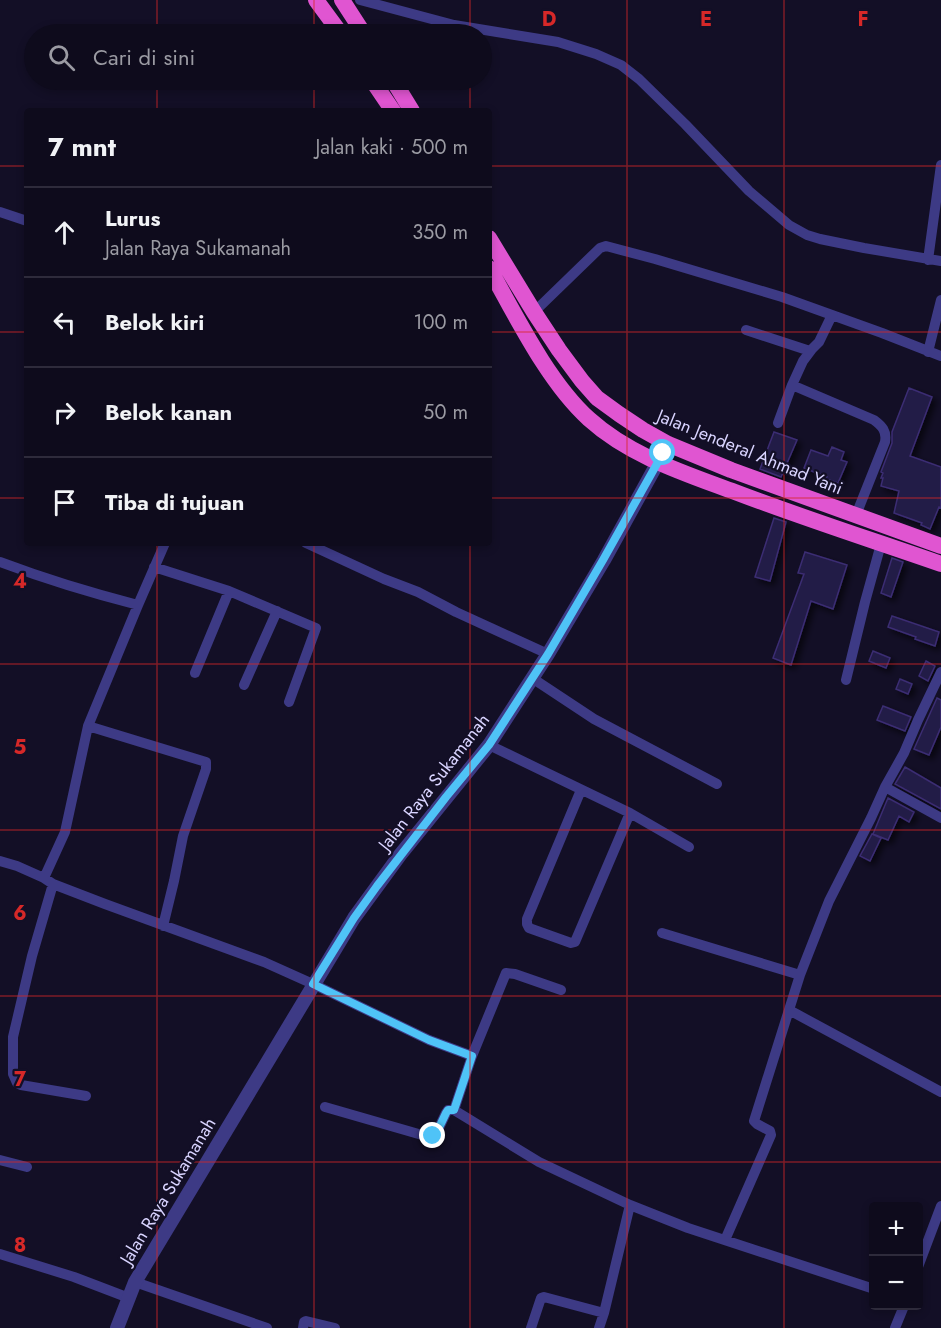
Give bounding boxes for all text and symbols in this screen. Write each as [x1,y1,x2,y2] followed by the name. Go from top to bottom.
[542,5,556,34] text: D
[700,5,712,34] text: E
[857,5,869,34] text: F
[24,24,492,90] search box
[45,41,78,74] icon: search
[93,41,195,73] text: Cari di sini
[48,128,116,166] text: 7 mnt
[316,133,468,162] text: Jalan kaki · 500 m
[105,202,161,234] text: Lurus
[48,216,81,249] icon: ahead
[412,218,468,247] text: 350 m
[105,234,291,263] text: Jalan Raya Sukamanah
[48,306,81,339] icon: left
[105,306,204,338] text: Belok kiri
[413,308,468,337] text: 100 m
[48,396,81,429] icon: right
[105,396,232,428] text: Belok kanan
[423,398,468,427] text: 50 m
[651,402,847,501] street label: Jalan Jenderal Ahmad Yani
[649,439,675,465] route start
[48,486,81,519] icon: arrive
[105,486,244,518] text: Tiba di tujuan
[13,567,27,596] text: 4
[371,708,496,858] street label: Jalan Raya Sukamanah
[14,733,27,762] text: 5
[13,899,27,928] text: 6
[14,1065,27,1094] text: 7
[113,1113,222,1271] street label: Jalan Raya Sukamanah
[419,1122,445,1148] route end
[869,1202,923,1310] map controls
[869,1202,923,1256] button: +
[14,1231,26,1260] text: 8
[869,1256,923,1310] button: −

